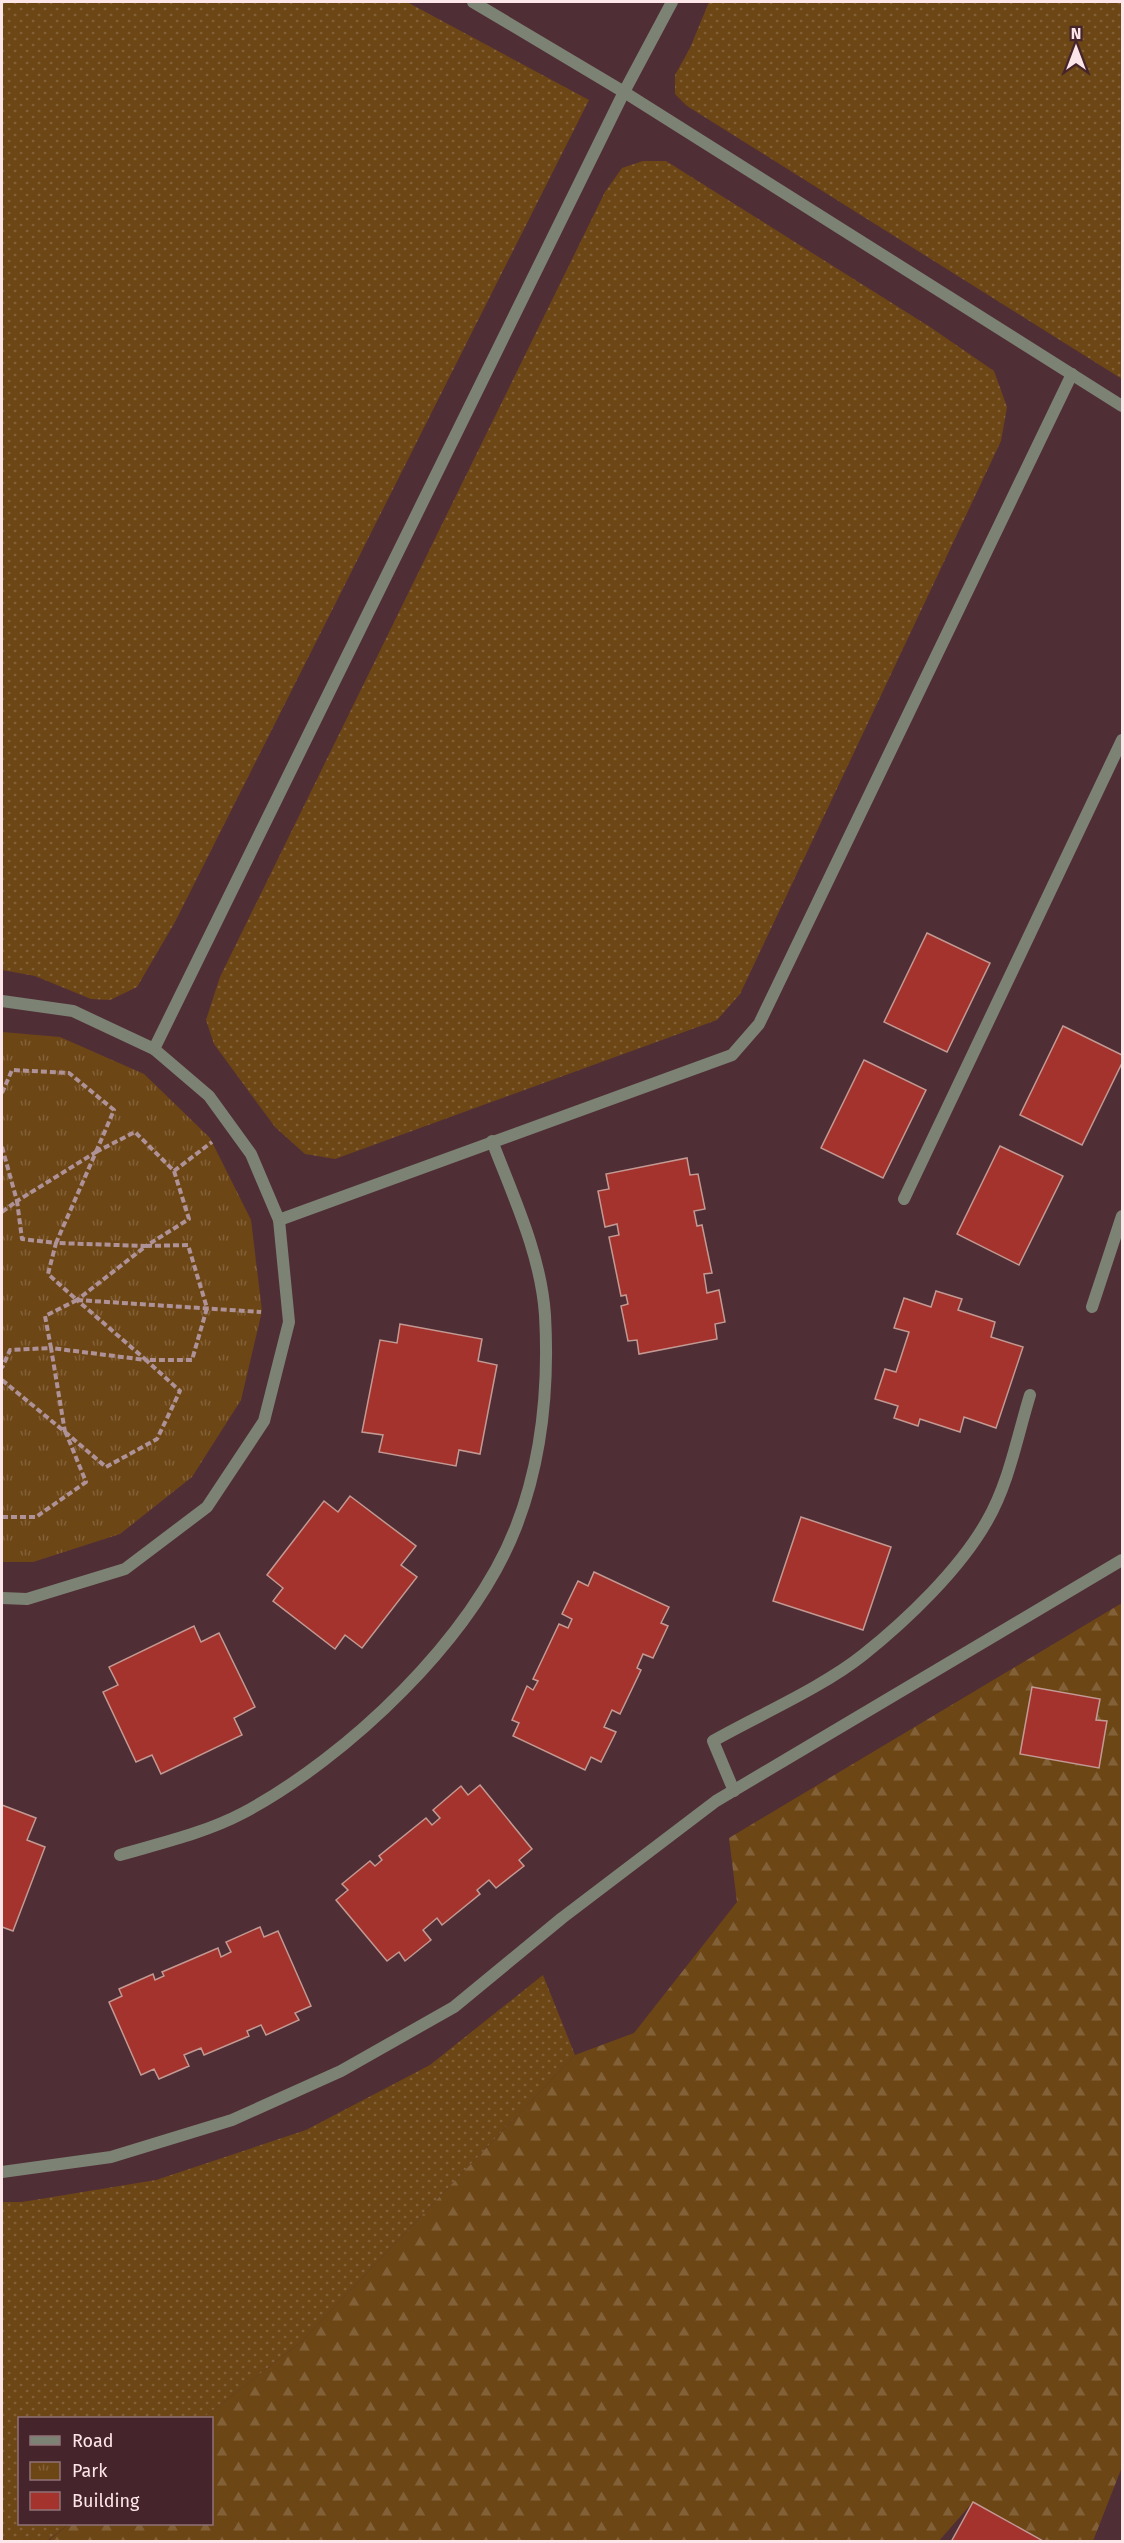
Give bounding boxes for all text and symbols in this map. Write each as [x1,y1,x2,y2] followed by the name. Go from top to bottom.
[1046,18,1106,78] north arrow
[1071,24,1081,43] text: N
[18,2417,213,2525] legend
[72,2430,114,2452] text: Road
[72,2460,108,2482] text: Park
[72,2490,140,2512] text: Building

